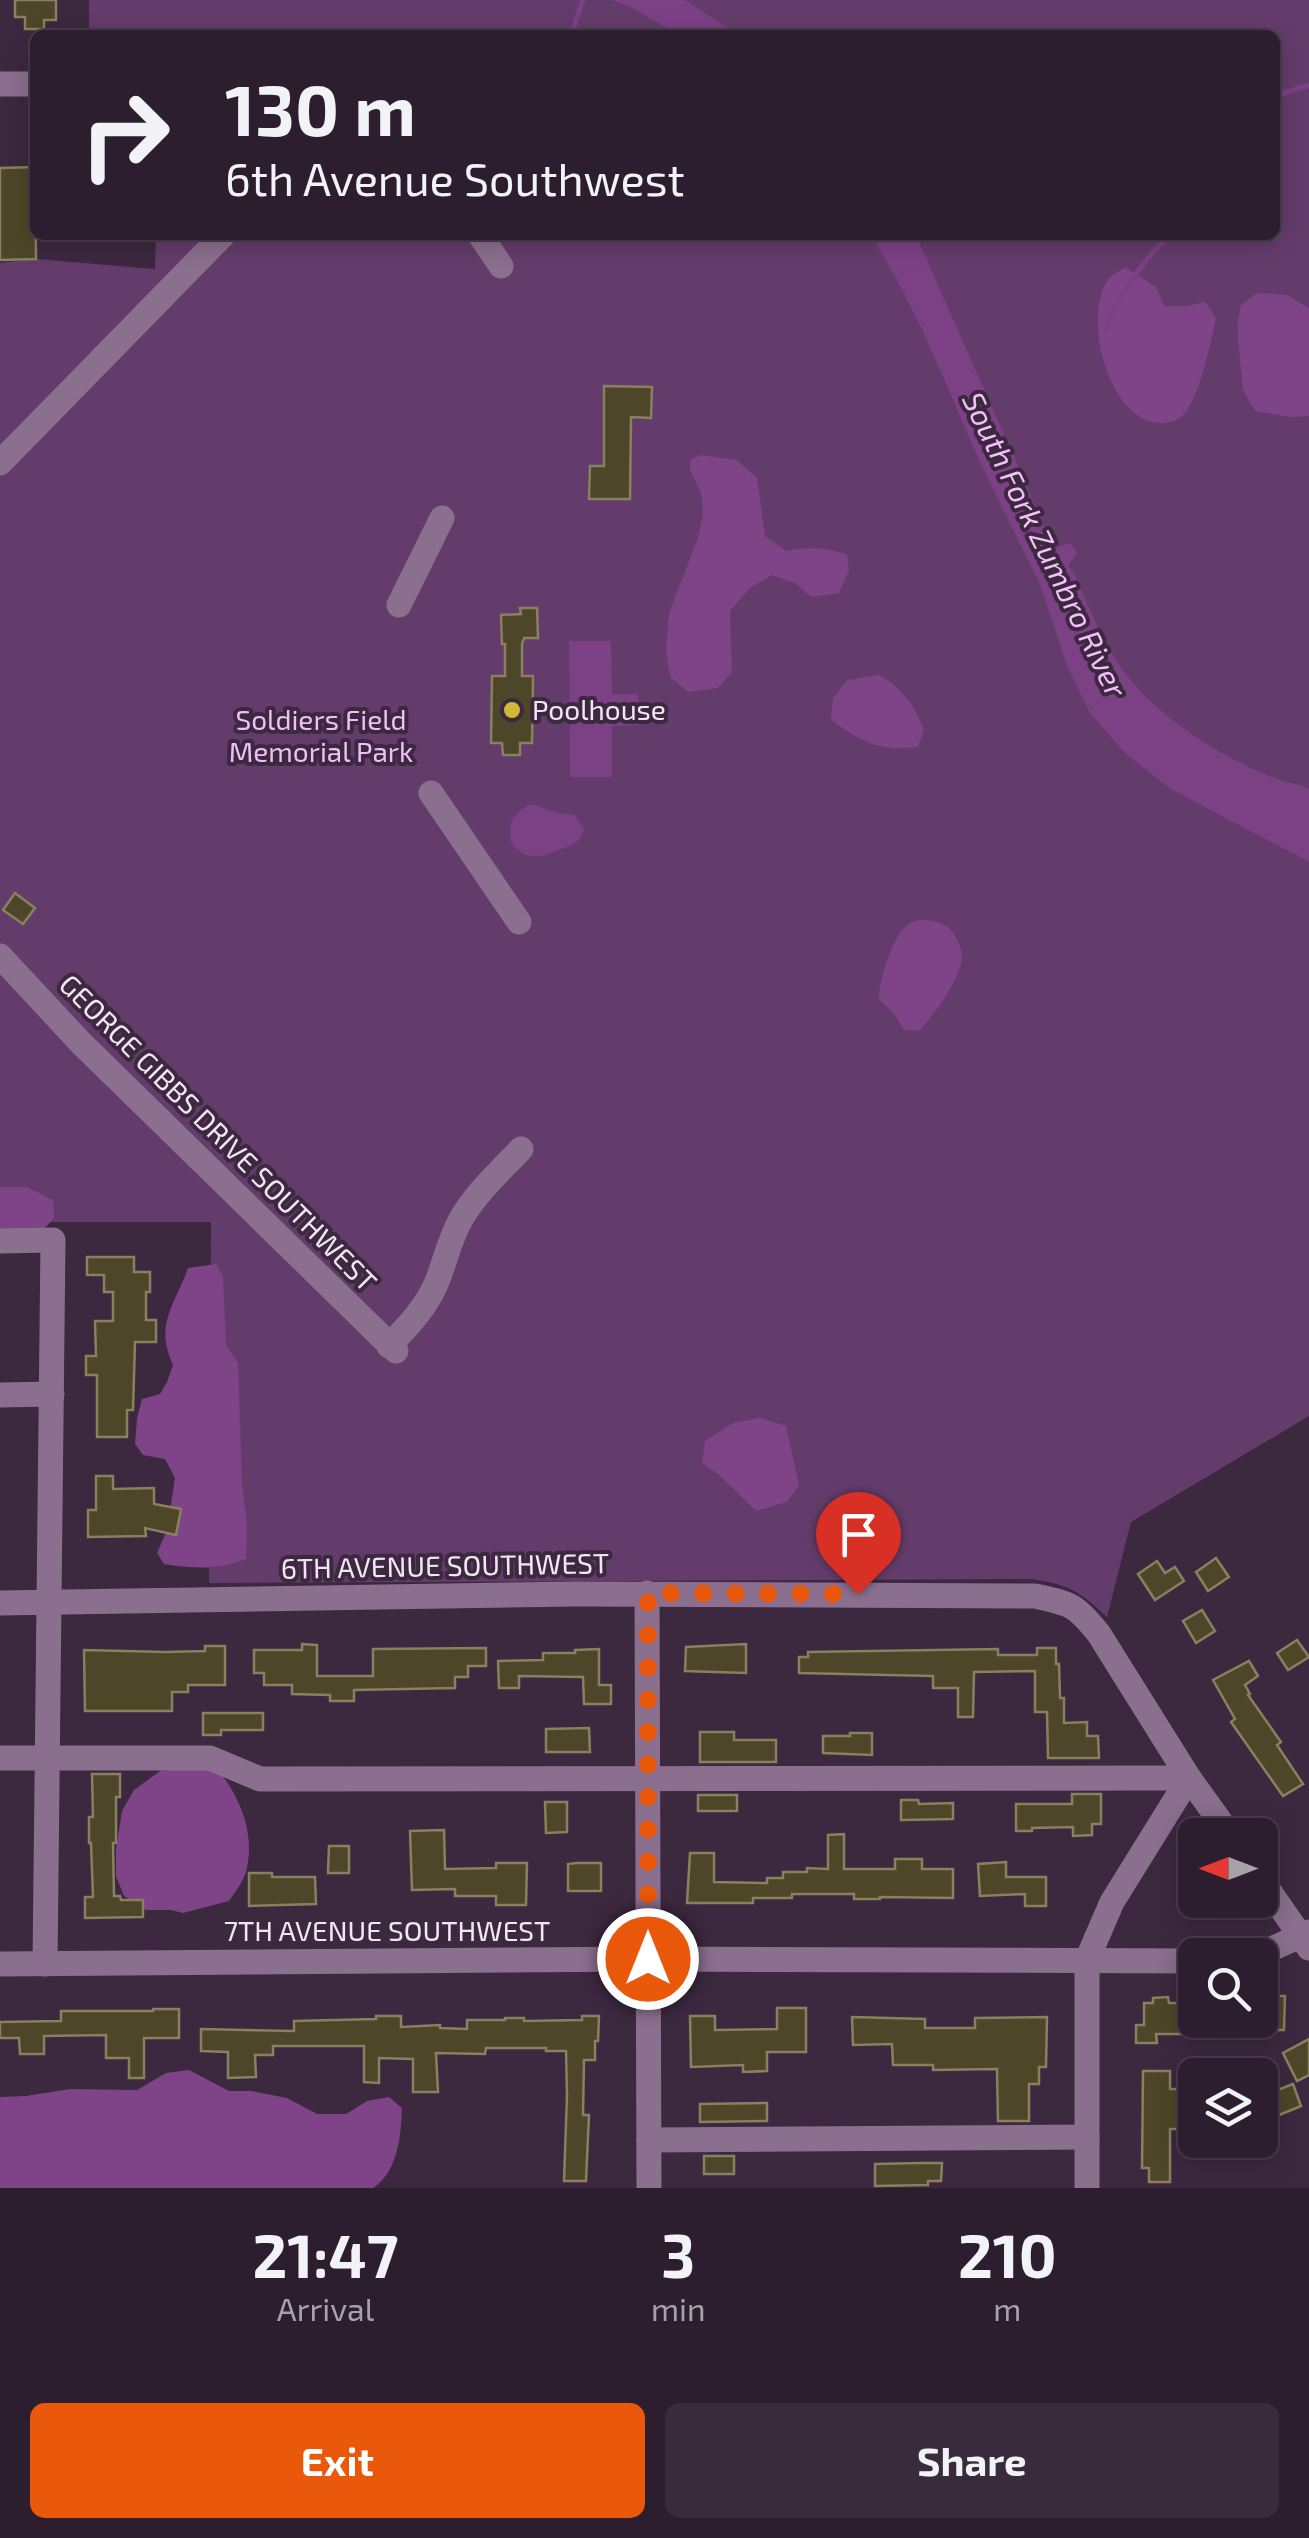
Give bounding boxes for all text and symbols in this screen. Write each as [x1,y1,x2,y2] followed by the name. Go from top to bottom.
[225,66,416,150] text: 130 m
[60,70,190,200] icon: right
[225,151,685,205] text: 6th Avenue Southwest
[956,386,1136,704] water label: South Fork Zumbro River
[532,692,666,726] place label: Poolhouse
[501,699,523,721] marker: Poolhouse
[229,702,413,768] park label: Soldiers Field Memorial Park
[53,967,384,1298] street label: GEORGE GIBBS DRIVE SOUTHWEST
[816,1492,901,1595] pin
[831,1507,886,1562] icon: arrive
[281,1545,609,1585] street label: 6TH AVENUE SOUTHWEST
[1178,1818,1278,1918] north arrow
[1178,1818,1278,2158] map controls
[596,1907,700,2011] position arrow
[224,1913,550,1947] street label: 7TH AVENUE SOUTHWEST
[1178,1938,1278,2038] button: search
[1178,2058,1278,2158] button: layers
[252,2218,399,2290] text: 21:47
[661,2218,695,2290] text: 3
[958,2218,1057,2290] text: 210
[277,2289,374,2327] text: Arrival
[651,2289,706,2327] text: min
[993,2289,1021,2327] text: m
[30,2403,645,2518] button: Exit
[665,2403,1279,2518] button: Share

